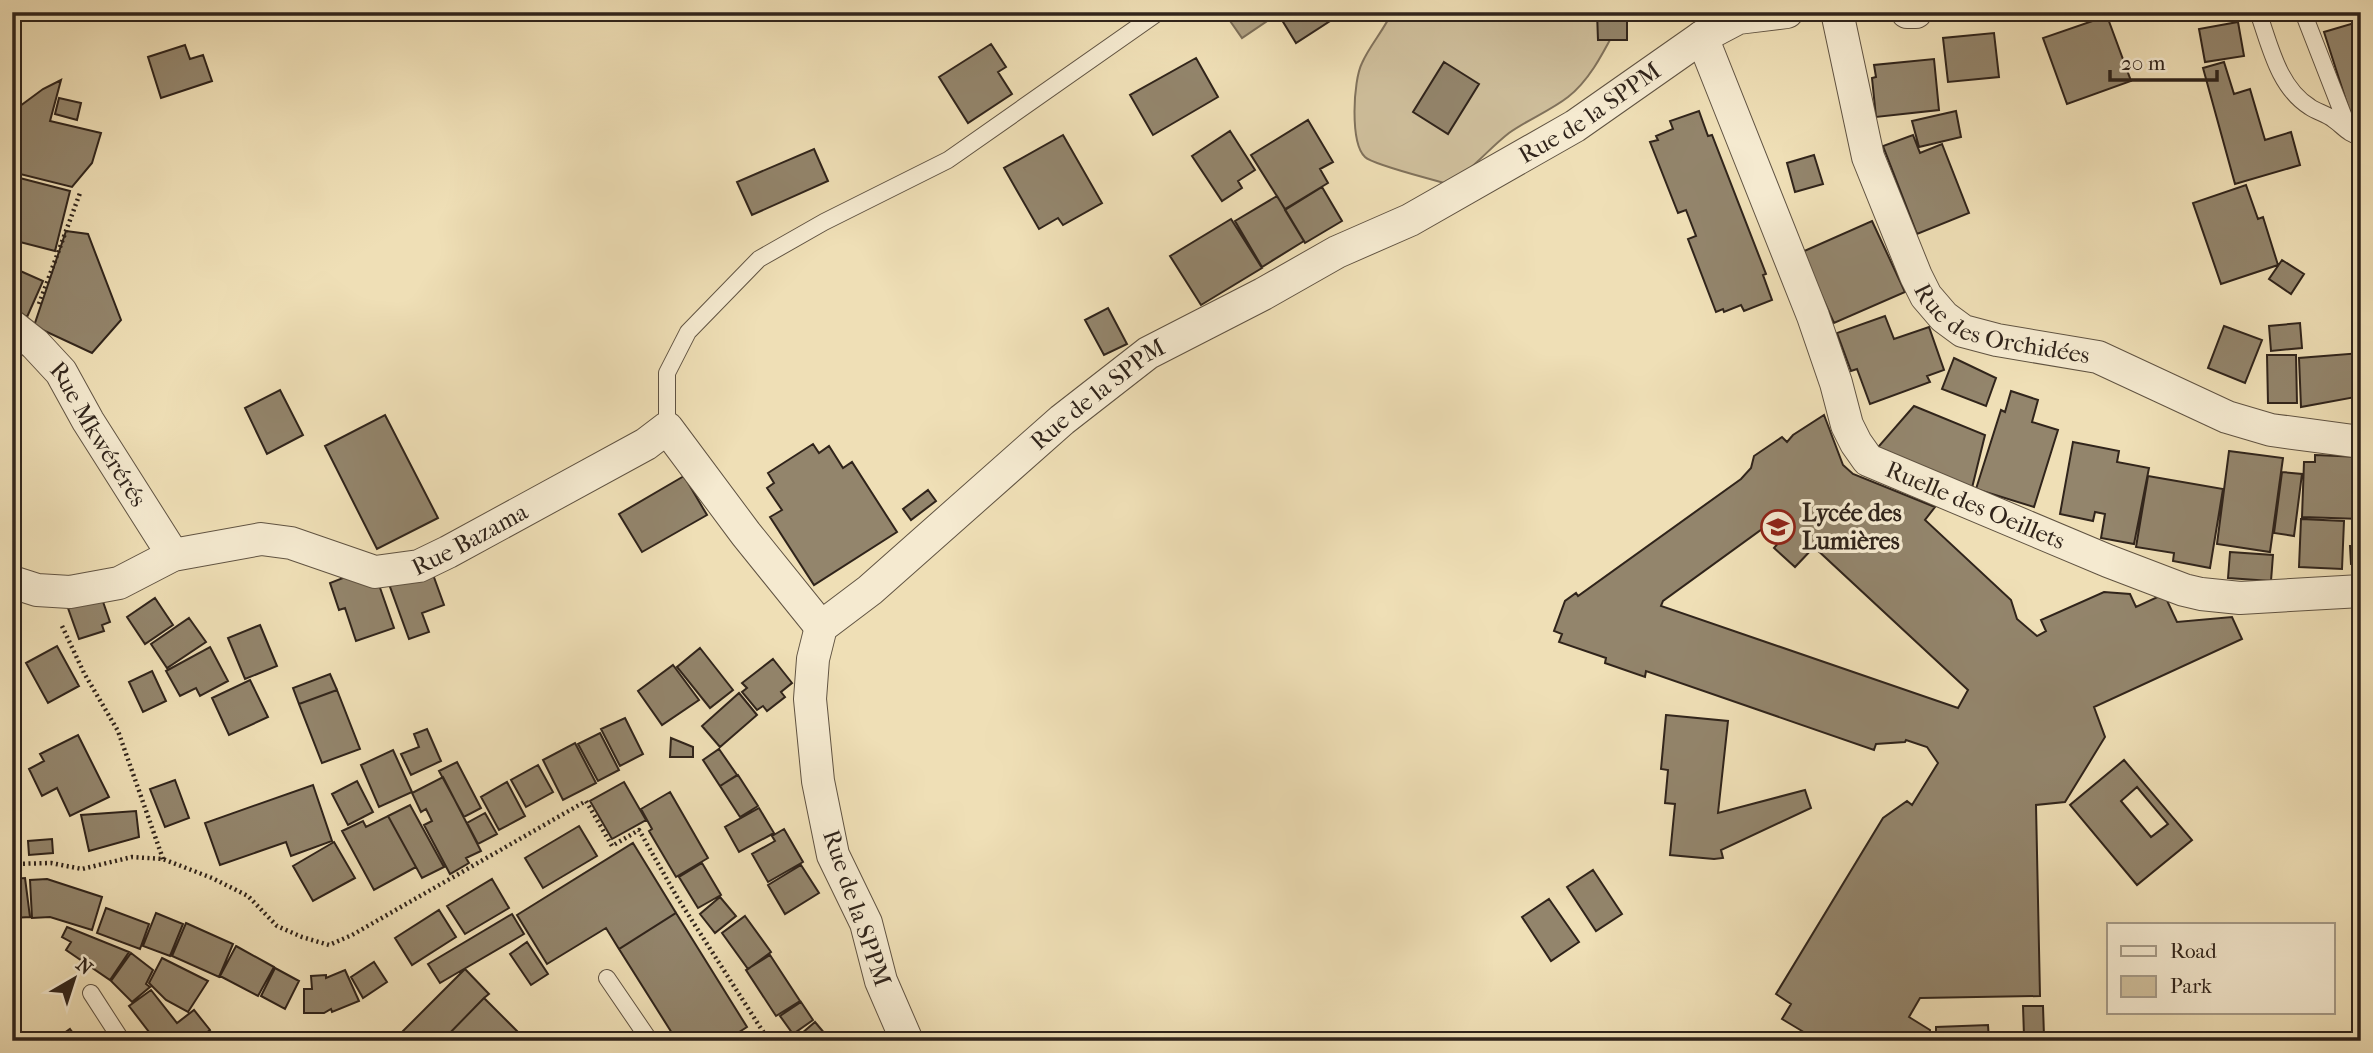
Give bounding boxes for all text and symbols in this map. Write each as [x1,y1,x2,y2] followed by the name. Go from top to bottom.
[2110,38,2217,82] scale bar
[2121,51,2166,75] text: 20 m
[1514,56,1666,169] street label: Rue de la SPPM
[1908,279,2092,369] street label: Rue des Orchidées
[1025,333,1170,455] street label: Rue de la SPPM
[44,356,153,512] street label: Rue Mkwérérés
[1882,455,2069,555] street label: Ruelle des Oeillets
[407,497,533,581] street label: Rue Bazama
[1802,499,1902,555] place label: Lycée des Lumières
[1759,508,1797,546] school or university icon: Lycée des Lumières
[817,826,897,990] street label: Rue de la SPPM
[2107,923,2334,1014] legend
[2170,939,2217,963] text: Road
[38,944,108,1014] north arrow
[72,953,97,980] text: N
[2170,974,2212,998] text: Park

